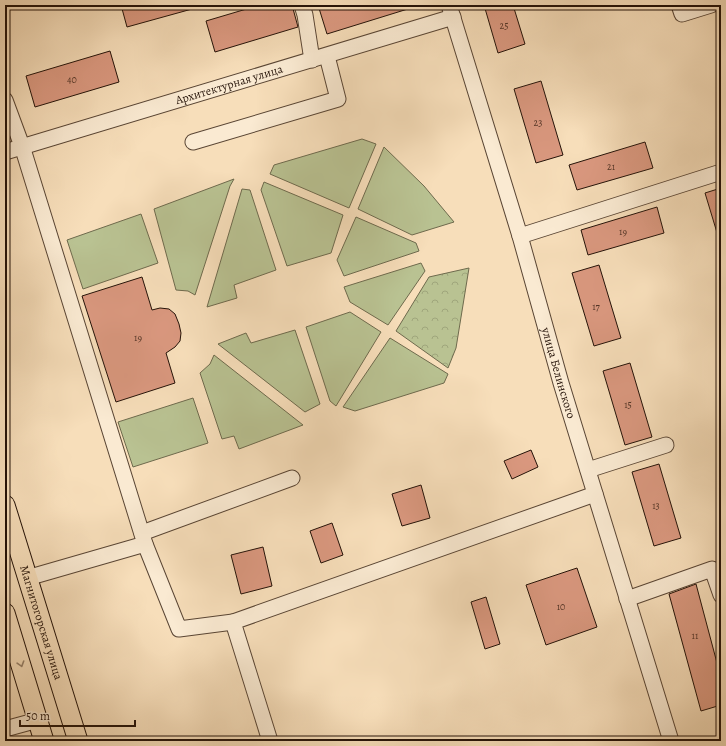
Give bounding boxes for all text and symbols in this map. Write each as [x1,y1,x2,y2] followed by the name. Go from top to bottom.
[499,19,509,32] house number: 25
[172,61,285,108] street label: Архитектурная улица
[67,73,77,86] house number: 40
[534,116,542,129] house number: 23
[607,160,616,173] house number: 21
[619,225,627,238] house number: 19
[592,300,601,313] house number: 17
[538,325,579,420] street label: улица Белинского
[134,331,142,344] house number: 19
[624,398,632,411] house number: 15
[652,499,660,512] house number: 13
[16,563,67,682] street label: Магнитогорская улица
[557,600,565,613] house number: 10
[692,629,699,642] house number: 11
[16,660,25,667] one-way arrow
[20,702,135,728] scale bar
[26,708,50,724] text: 50 m

